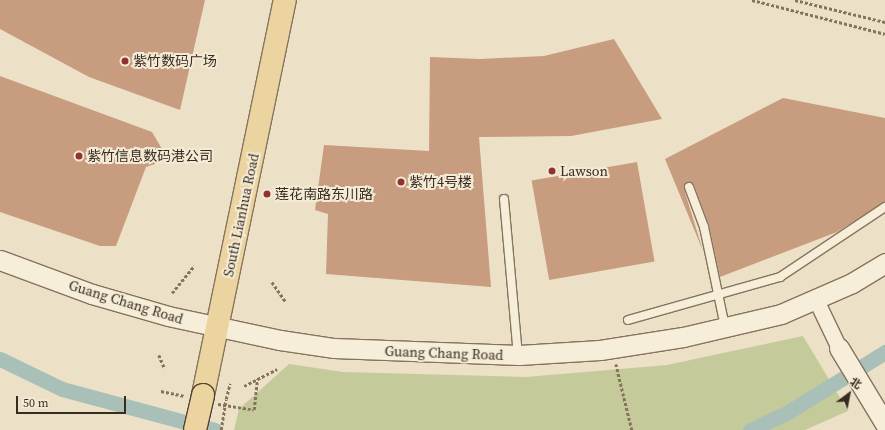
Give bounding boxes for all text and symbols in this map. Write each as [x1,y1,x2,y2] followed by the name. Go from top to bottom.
[133,53,217,69] place label: 紫竹数码广场
[120,56,130,66] marker: 紫竹数码广场
[87,148,213,164] place label: 紫竹信息数码港公司
[74,151,84,161] marker: 紫竹信息数码港公司
[220,152,262,278] street label: South Lianhua Road
[560,163,608,179] place label: Lawson
[547,166,557,176] marker: Lawson
[409,174,472,190] place label: 紫竹4号楼
[396,177,406,187] marker: 紫竹4号楼
[275,186,373,202] place label: 莲花南路东川路
[262,189,272,199] marker: 莲花南路东川路
[67,277,185,327] street label: Guang Chang Road
[384,343,504,363] street label: Guang Chang Road
[829,374,869,414] north arrow
[847,374,864,393] text: 北
[18,388,128,414] scale bar
[23,395,49,411] text: 50 m

